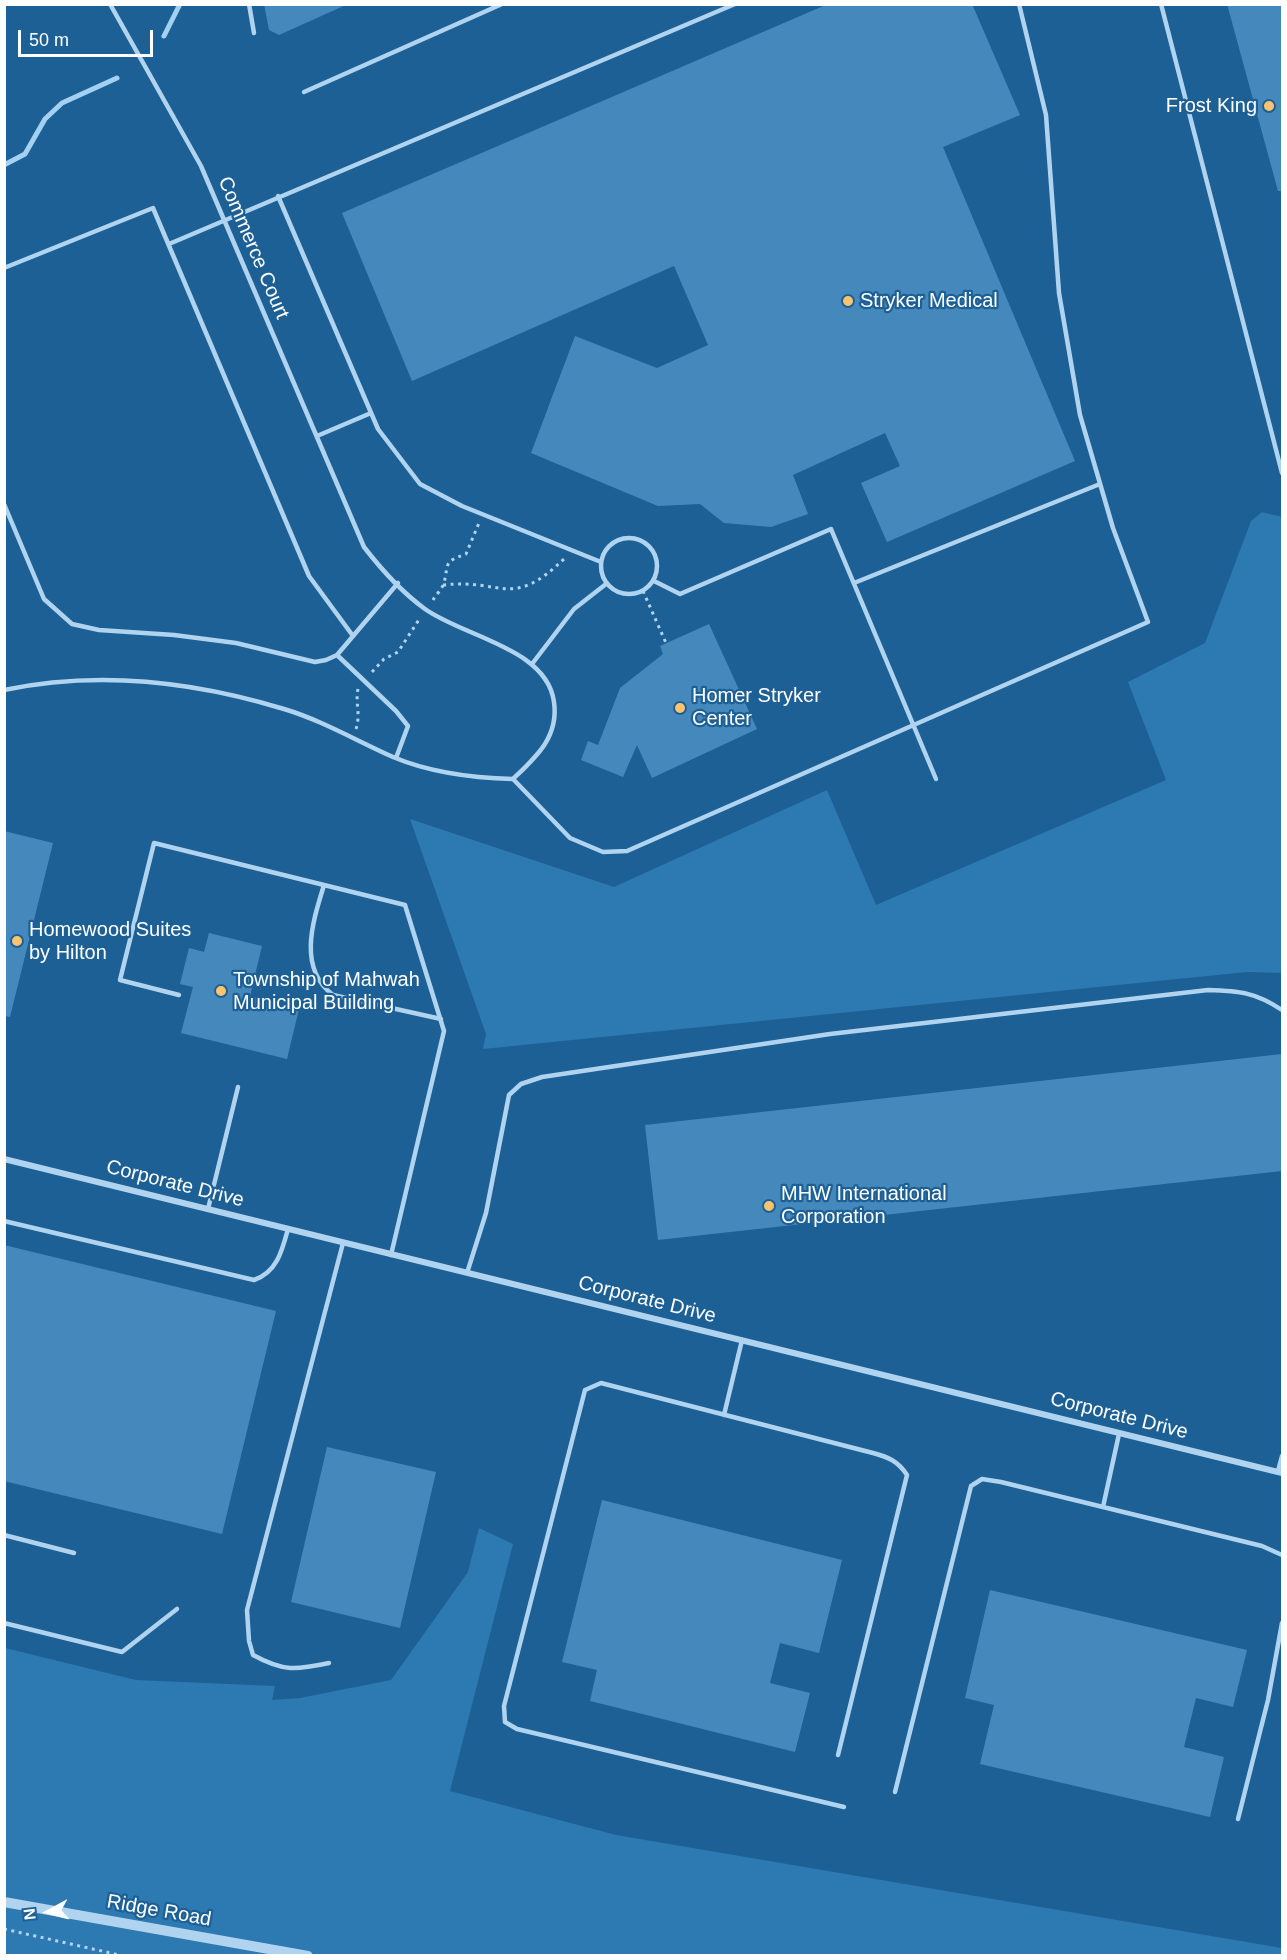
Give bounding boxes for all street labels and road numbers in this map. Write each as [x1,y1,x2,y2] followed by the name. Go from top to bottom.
[212,173,294,323] street label: Commerce Court
[104,1155,246,1213] street label: Corporate Drive
[576,1271,718,1329] street label: Corporate Drive
[1048,1387,1190,1445] street label: Corporate Drive
[105,1890,213,1932] street label: Ridge Road

